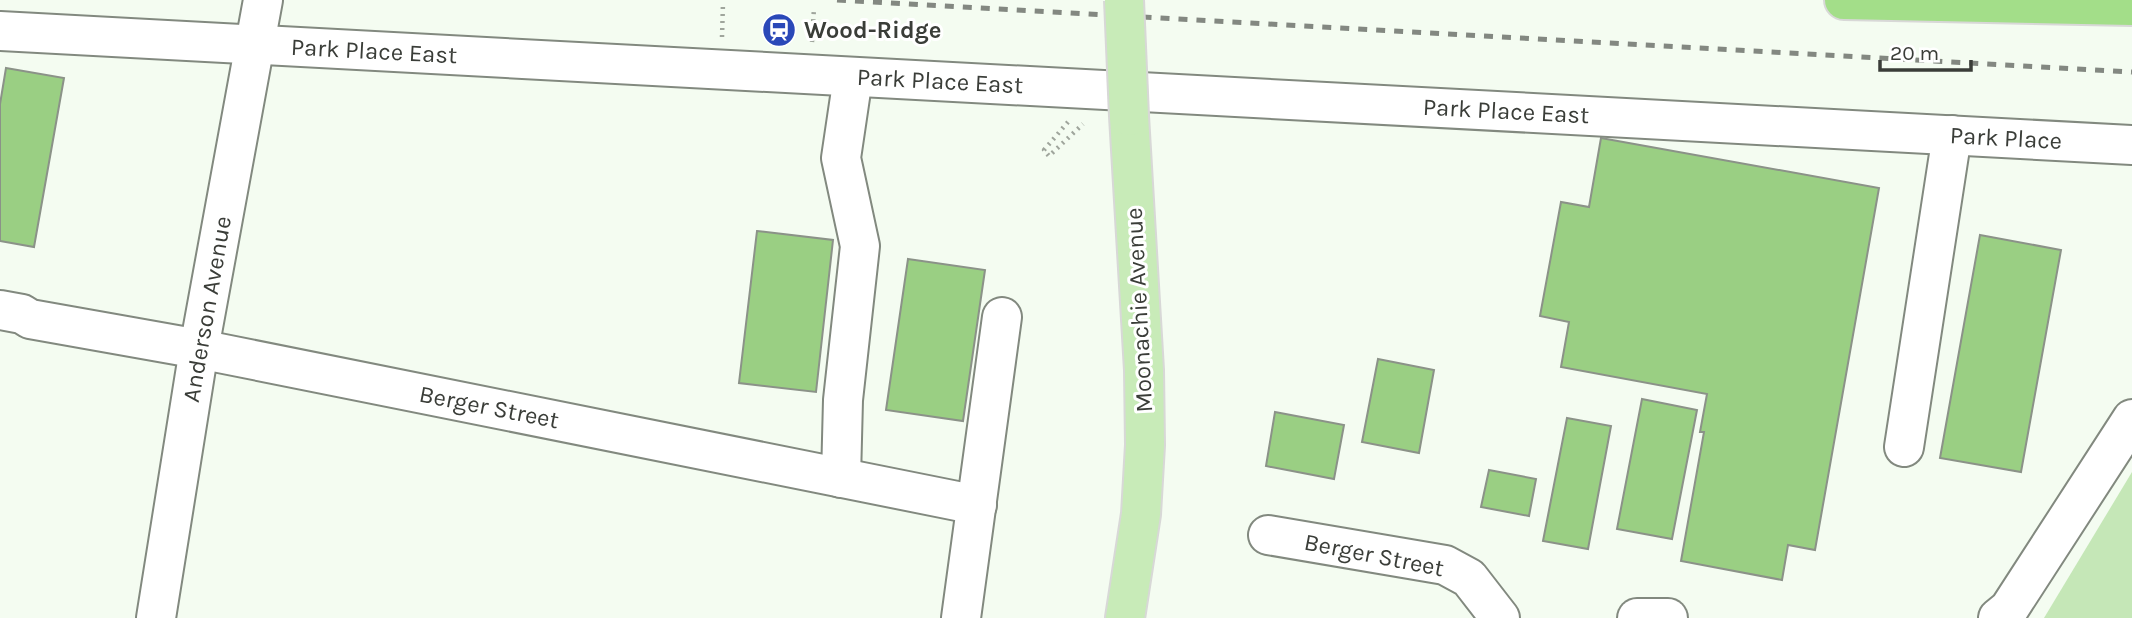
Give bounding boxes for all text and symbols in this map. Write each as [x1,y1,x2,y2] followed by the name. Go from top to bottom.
[760,11,798,49] station icon: Wood-Ridge
[804,16,941,44] place label: Wood-Ridge
[1880,28,1971,72] scale bar
[290,33,458,69] street label: Park Place East
[1890,41,1939,65] text: 20 m
[856,63,1024,99] street label: Park Place East
[1422,93,1590,129] street label: Park Place East
[1949,121,2063,155] street label: Park Place
[1120,207,1158,413] street label: Moonachie Avenue
[177,214,237,404] street label: Anderson Avenue
[417,380,561,434] street label: Berger Street
[1302,528,1446,582] street label: Berger Street

